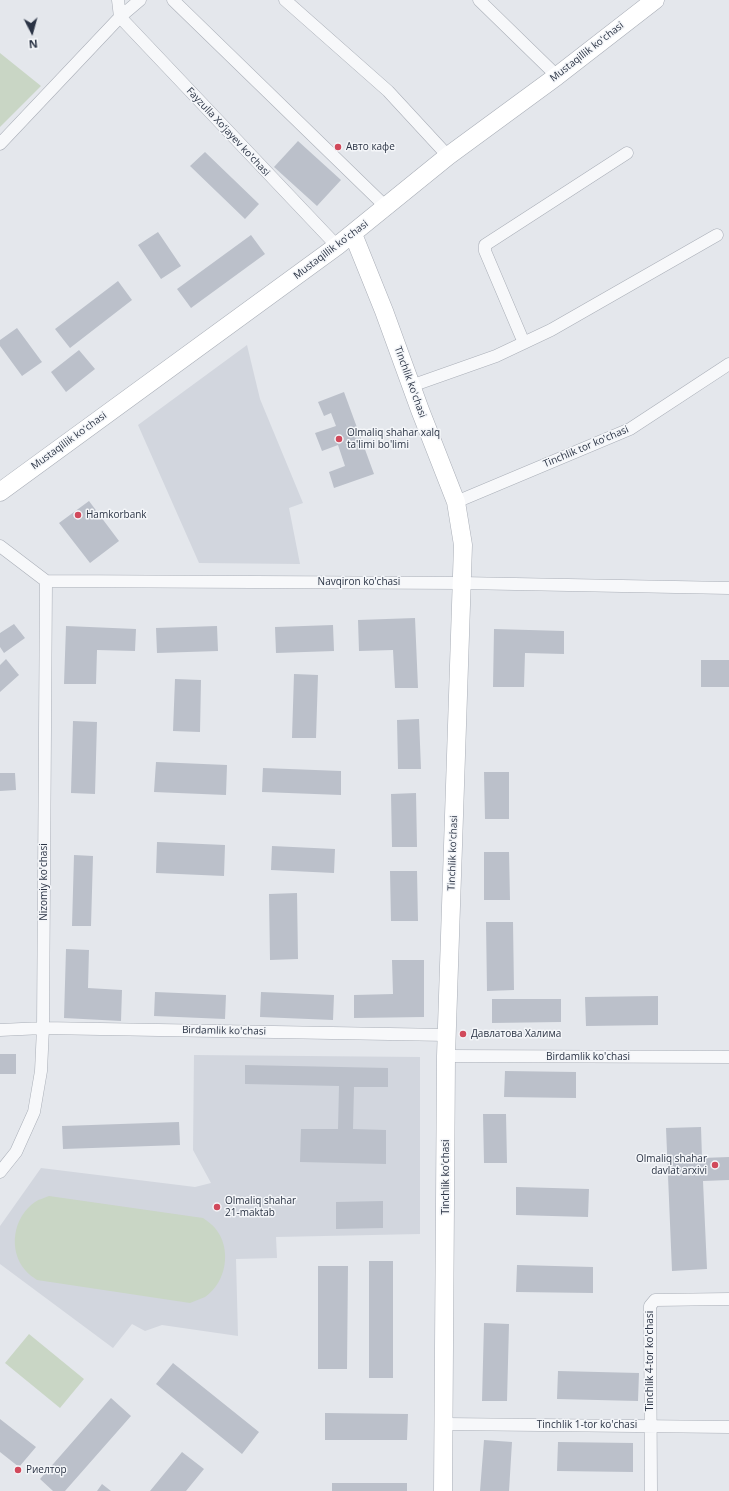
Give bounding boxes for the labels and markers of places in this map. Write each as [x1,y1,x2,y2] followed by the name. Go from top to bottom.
[346,141,395,153] place label: Авто кафе
[333,142,343,152] marker: Авто кафе
[347,427,440,450] place label: Olmaliq shahar xalq ta'limi bo'limi
[334,434,344,444] marker: Olmaliq shahar xalq ta'limi bo'limi
[86,509,147,521] place label: Hamkorbank
[73,510,83,520] marker: Hamkorbank
[471,1028,561,1040] place label: Давлатова Халима
[458,1029,468,1039] marker: Давлатова Халима
[636,1153,707,1176] place label: Olmaliq shahar davlat arxivi
[710,1160,720,1170] marker: Olmaliq shahar davlat arxivi
[225,1195,296,1218] place label: Olmaliq shahar 21-maktab
[212,1202,222,1212] marker: Olmaliq shahar 21-maktab
[26,1464,67,1476] place label: Риелтор
[13,1465,23,1475] marker: Риелтор

